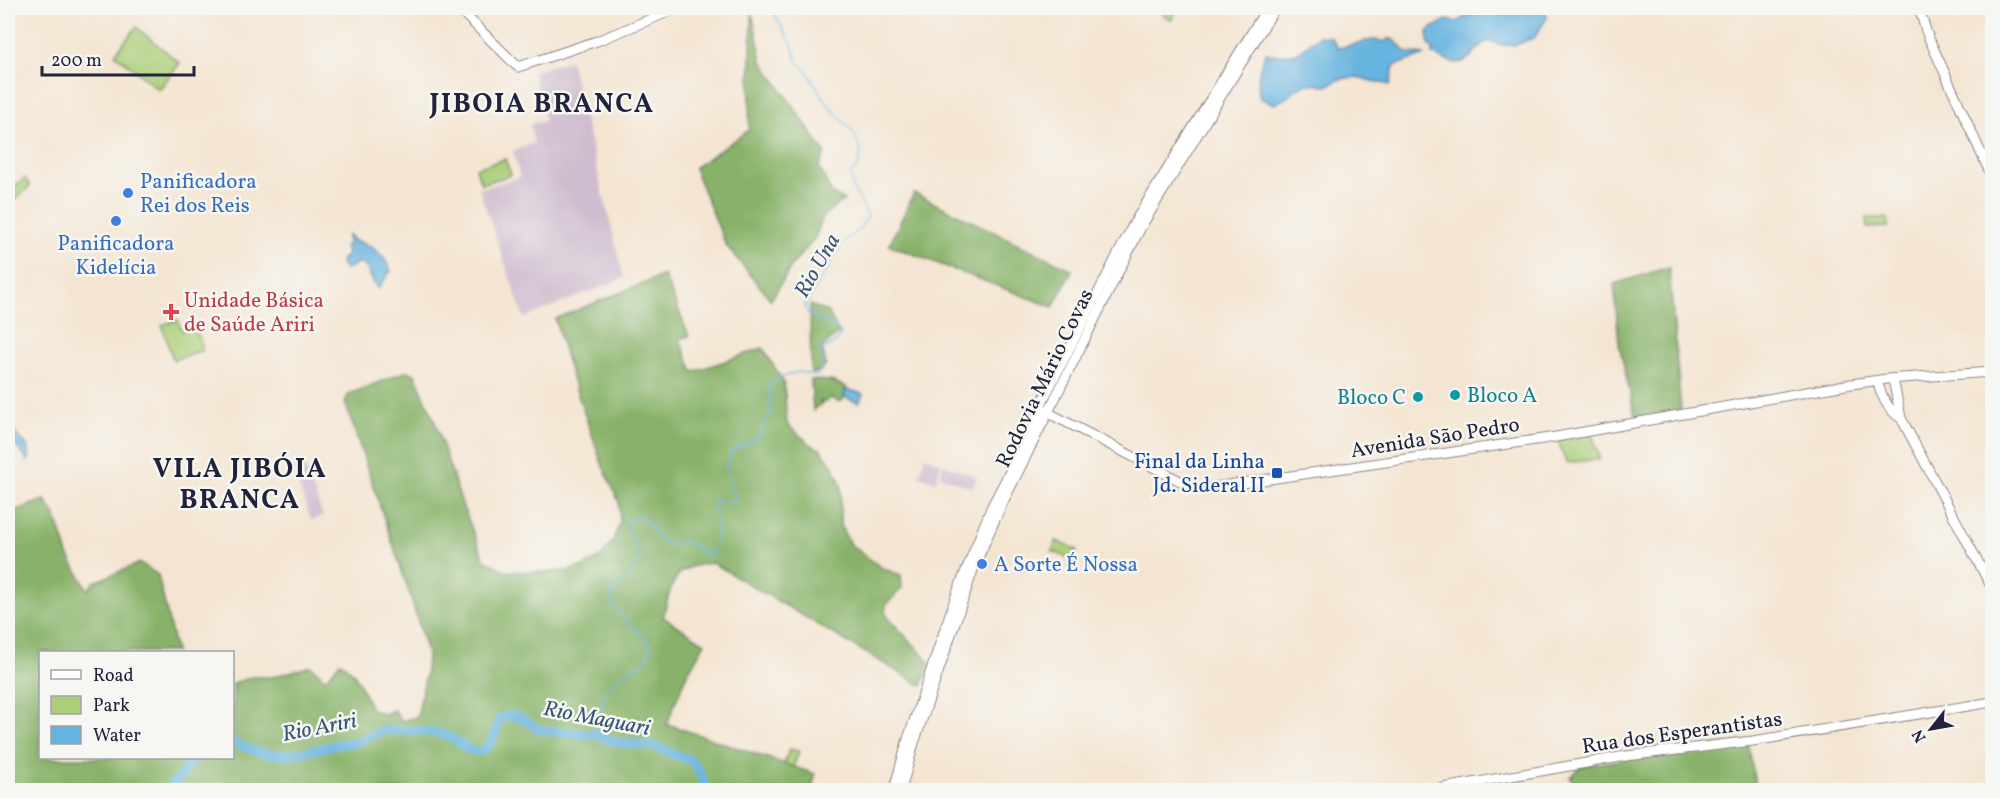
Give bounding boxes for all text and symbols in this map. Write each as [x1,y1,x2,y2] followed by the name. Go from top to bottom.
[42,39,194,77] scale bar
[51,49,102,74] text: 200 m
[429,86,654,124] district label: JIBOIA BRANCA
[140,168,257,221] place label: Panificadora Rei dos Reis
[121,186,135,200] marker: Panificadora Rei dos Reis
[109,214,123,228] marker: Panificadora Kidelícia
[787,229,849,304] water label: Rio Una
[58,230,174,283] place label: Panificadora Kidelícia
[989,284,1101,473] street label: Rodovia Mário Covas
[184,287,324,340] place label: Unidade Básica de Saúde Ariri
[162,303,180,321] marker: Unidade Básica de Saúde Ariri
[1467,382,1537,411] place label: Bloco A
[1337,384,1406,413] place label: Bloco C
[1448,388,1462,402] marker: Bloco A
[1411,390,1425,404] marker: Bloco C
[1349,411,1522,466] street label: Avenida São Pedro
[1134,448,1265,501] place label: Final da Linha Jd. Sideral II
[153,451,327,520] district label: VILA JIBÓIA BRANCA
[1270,466,1284,480] marker: Final da Linha Jd. Sideral II
[994,551,1138,580] place label: A Sorte É Nossa
[975,557,989,571] marker: A Sorte É Nossa
[39,651,234,759] legend
[93,664,134,689] text: Road
[93,694,130,719] text: Park
[541,694,653,745] water label: Rio Maguari
[1901,699,1961,759] north arrow
[1580,705,1784,762] street label: Rua dos Esperantistas
[280,706,360,751] water label: Rio Ariri
[93,724,141,749] text: Water
[1907,725,1932,746] text: N

